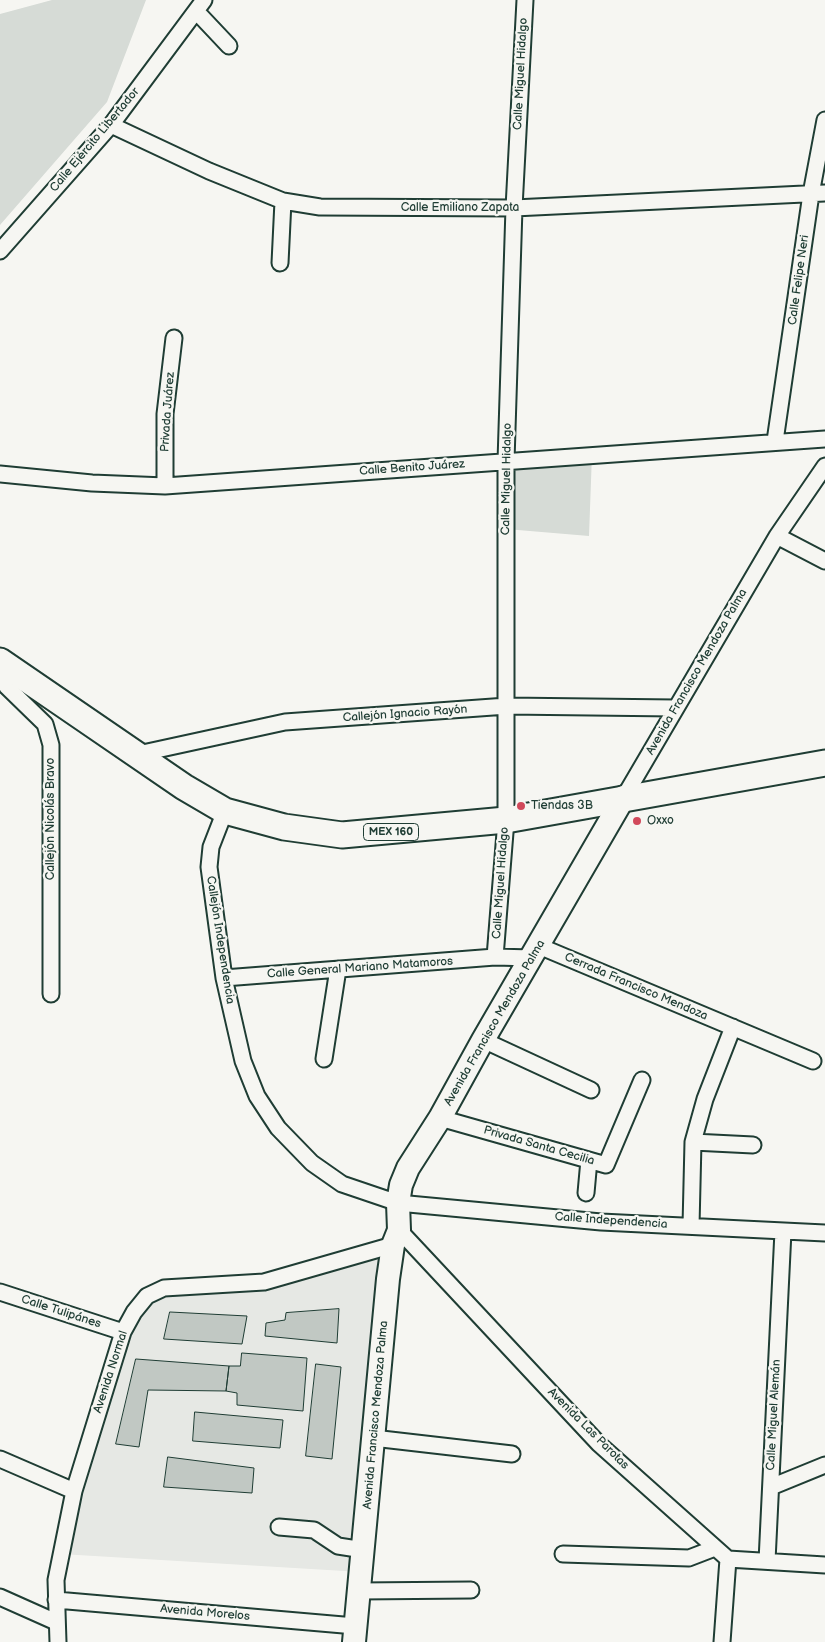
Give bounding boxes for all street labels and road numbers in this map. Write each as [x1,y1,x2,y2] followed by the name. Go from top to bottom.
[511,18,531,130] street label: Calle Miguel Hidalgo
[47,85,143,195] street label: Calle Ejército Libertador
[401,201,519,215] street label: Calle Emiliano Zapata
[786,234,812,326] street label: Calle Felipe Neri
[158,371,178,453] street label: Privada Juárez
[499,423,515,535] street label: Calle Miguel Hidalgo
[359,457,465,479] street label: Calle Benito Juárez
[643,586,751,758] street label: Avenida Francisco Mendoza Palma
[342,702,468,726] street label: Callejón Ignacio Rayón
[44,758,58,880] street label: Callejón Nicolás Bravo
[364,824,418,840] road number: MEX 160
[490,826,512,940] street label: Calle Miguel Hidalgo
[203,875,237,1005] street label: Callejón Independencia
[441,937,549,1109] street label: Avenida Francisco Mendoza Palma
[562,950,710,1024] street label: Cerrada Francisco Mendoza
[266,954,454,982] street label: Calle General Mariano Matamoros
[482,1123,596,1169] street label: Privada Santa Cecilia
[554,1210,668,1232] street label: Calle Independencia
[19,1292,103,1332] street label: Calle Tulipánes
[361,1320,391,1510] street label: Avenida Francisco Mendoza Palma
[91,1329,131,1415] street label: Avenida Normal
[764,1359,784,1471] street label: Calle Miguel Alemán
[544,1385,632,1473] street label: Avenida Las Parotas
[160,1602,250,1624] street label: Avenida Morelos

